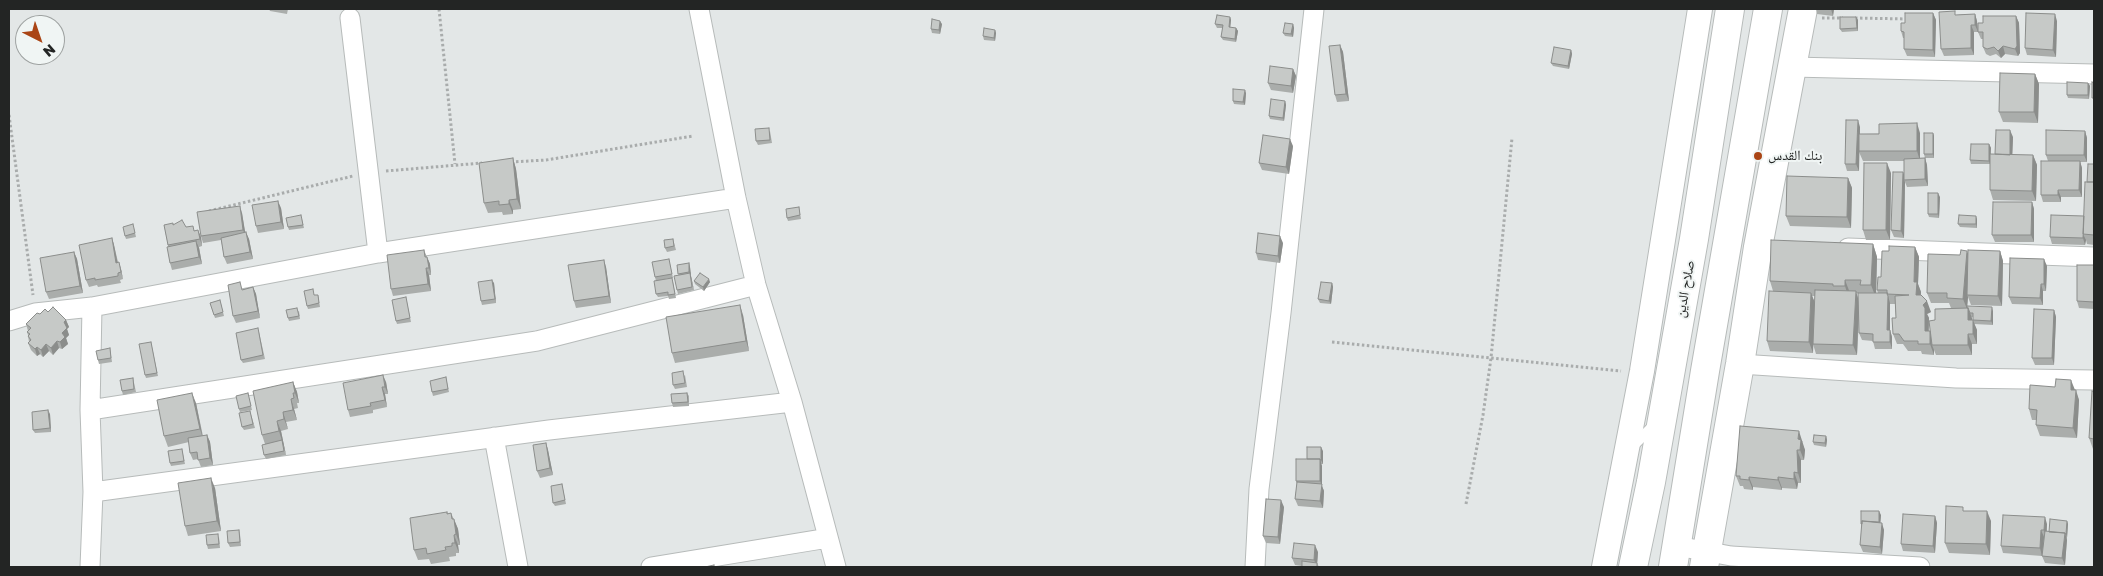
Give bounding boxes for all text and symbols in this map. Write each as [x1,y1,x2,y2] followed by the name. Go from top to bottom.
[15,15,65,65] north arrow
[40,41,59,61] text: N
[1768,148,1822,164] place label: بنك القدس
[1752,150,1764,162] marker: بنك القدس
[1672,259,1698,319] street label: صلاح الدين

